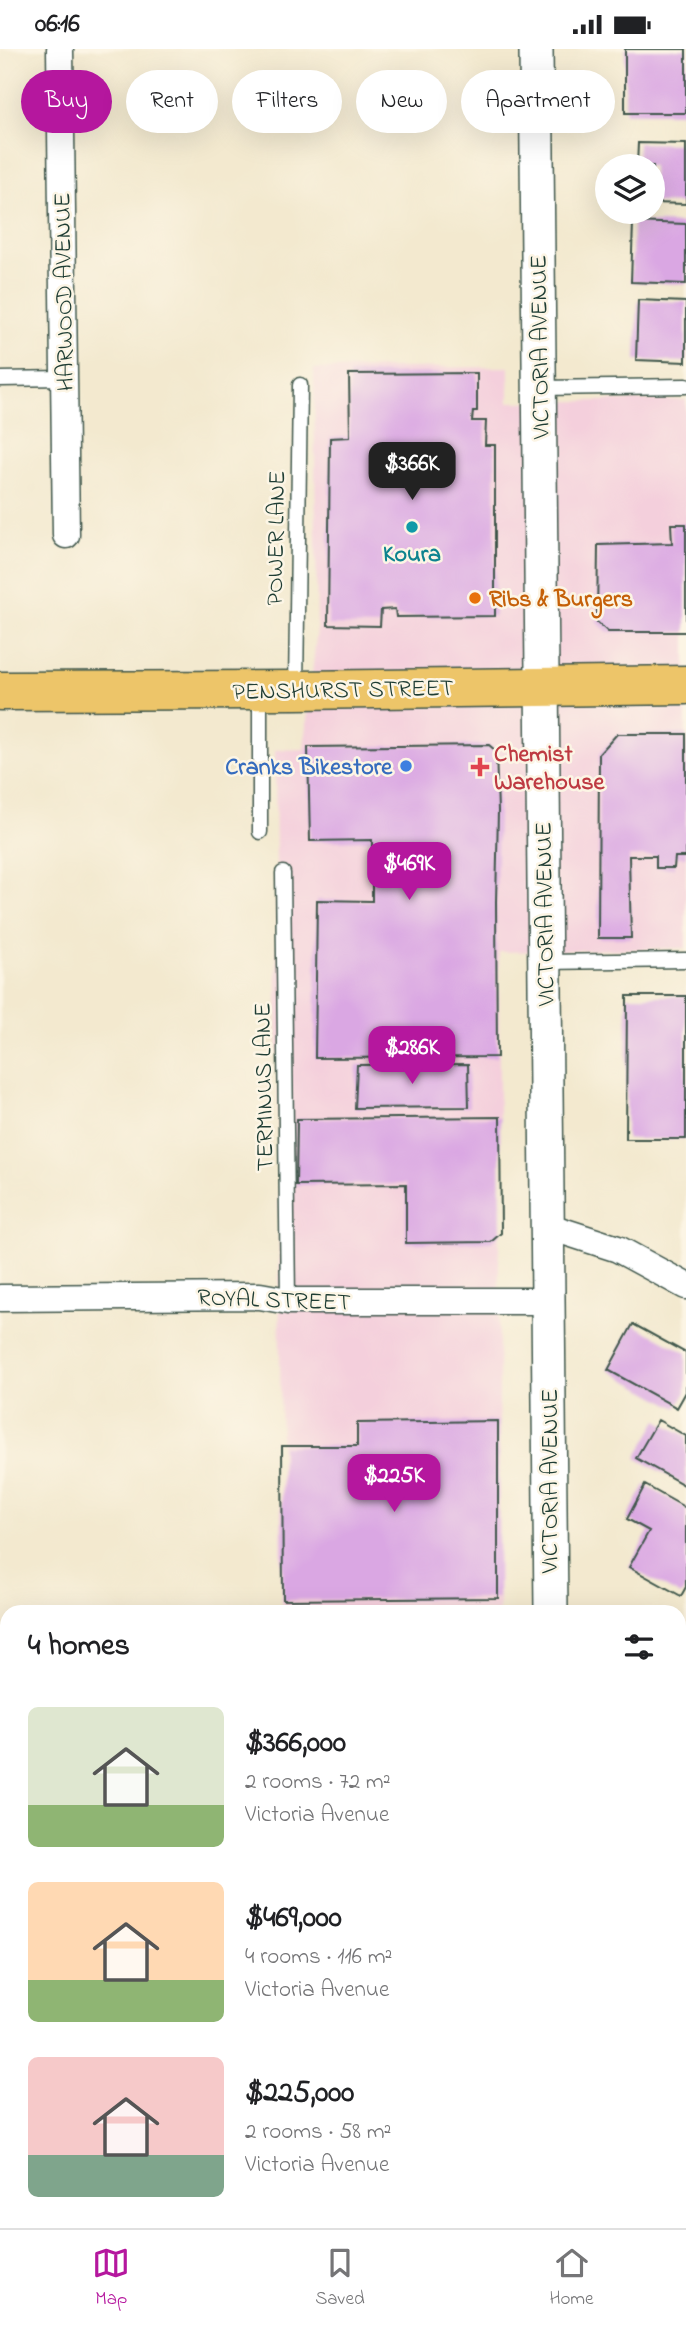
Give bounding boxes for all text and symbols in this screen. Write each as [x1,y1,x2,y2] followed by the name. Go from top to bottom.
[35,6,80,44] text: 06:16
[21,70,112,133] chip: Buy
[126,70,218,133] chip: Rent
[232,70,342,133] chip: Filters
[356,70,447,133] chip: New
[461,70,615,133] chip: Apartment
[595,154,665,224] map controls
[595,154,665,224] button: layers
[46,192,85,392] street label: HARWOOD AVENUE
[522,254,561,440] street label: VICTORIA AVENUE
[363,442,461,502] pin: $366K
[385,448,439,481] text: $366K
[259,470,296,606] street label: POWER LANE
[404,519,420,535] marker: Koura
[383,538,441,573] place label: Koura
[489,583,633,619] place label: Ribs & Burgers
[467,590,483,606] marker: Ribs & Burgers
[232,672,454,711] street label: PENSHURST STREET
[494,738,606,801] place label: Chemist Warehouse
[225,751,393,786] place label: Cranks Bikestore
[398,758,414,774] marker: Cranks Bikestore
[472,759,488,775] marker: Chemist Warehouse
[527,821,566,1007] street label: VICTORIA AVENUE
[360,843,458,902] pin: $469K
[383,848,435,881] text: $469K
[247,1002,284,1172] street label: TERMINUS LANE
[363,1027,461,1086] pin: $286K
[384,1032,440,1065] text: $286K
[197,1281,351,1322] street label: ROYAL STREET
[534,1389,569,1574] street label: VICTORIA AVENUE
[345,1455,443,1514] pin: $225K
[363,1460,425,1493] text: $225K
[28,1625,130,1669] text: 4 homes
[620,1628,658,1666] icon: filters
[245,1722,346,1766] text: $366,000
[84,1735,168,1819] icon: home
[245,1766,391,1799] text: 2 rooms · 72 m²
[245,1799,389,1832] text: Victoria Avenue
[245,1897,342,1941] text: $469,000
[84,1910,168,1994] icon: home
[245,1941,392,1974] text: 4 rooms · 116 m²
[245,1974,389,2007] text: Victoria Avenue
[245,2072,354,2116] text: $225,000
[84,2085,168,2169] icon: home
[245,2116,391,2149] text: 2 rooms · 58 m²
[245,2149,389,2182] text: Victoria Avenue
[92,2244,130,2313] tab: Map
[315,2244,365,2313] tab: Saved
[549,2244,594,2313] tab: Home

